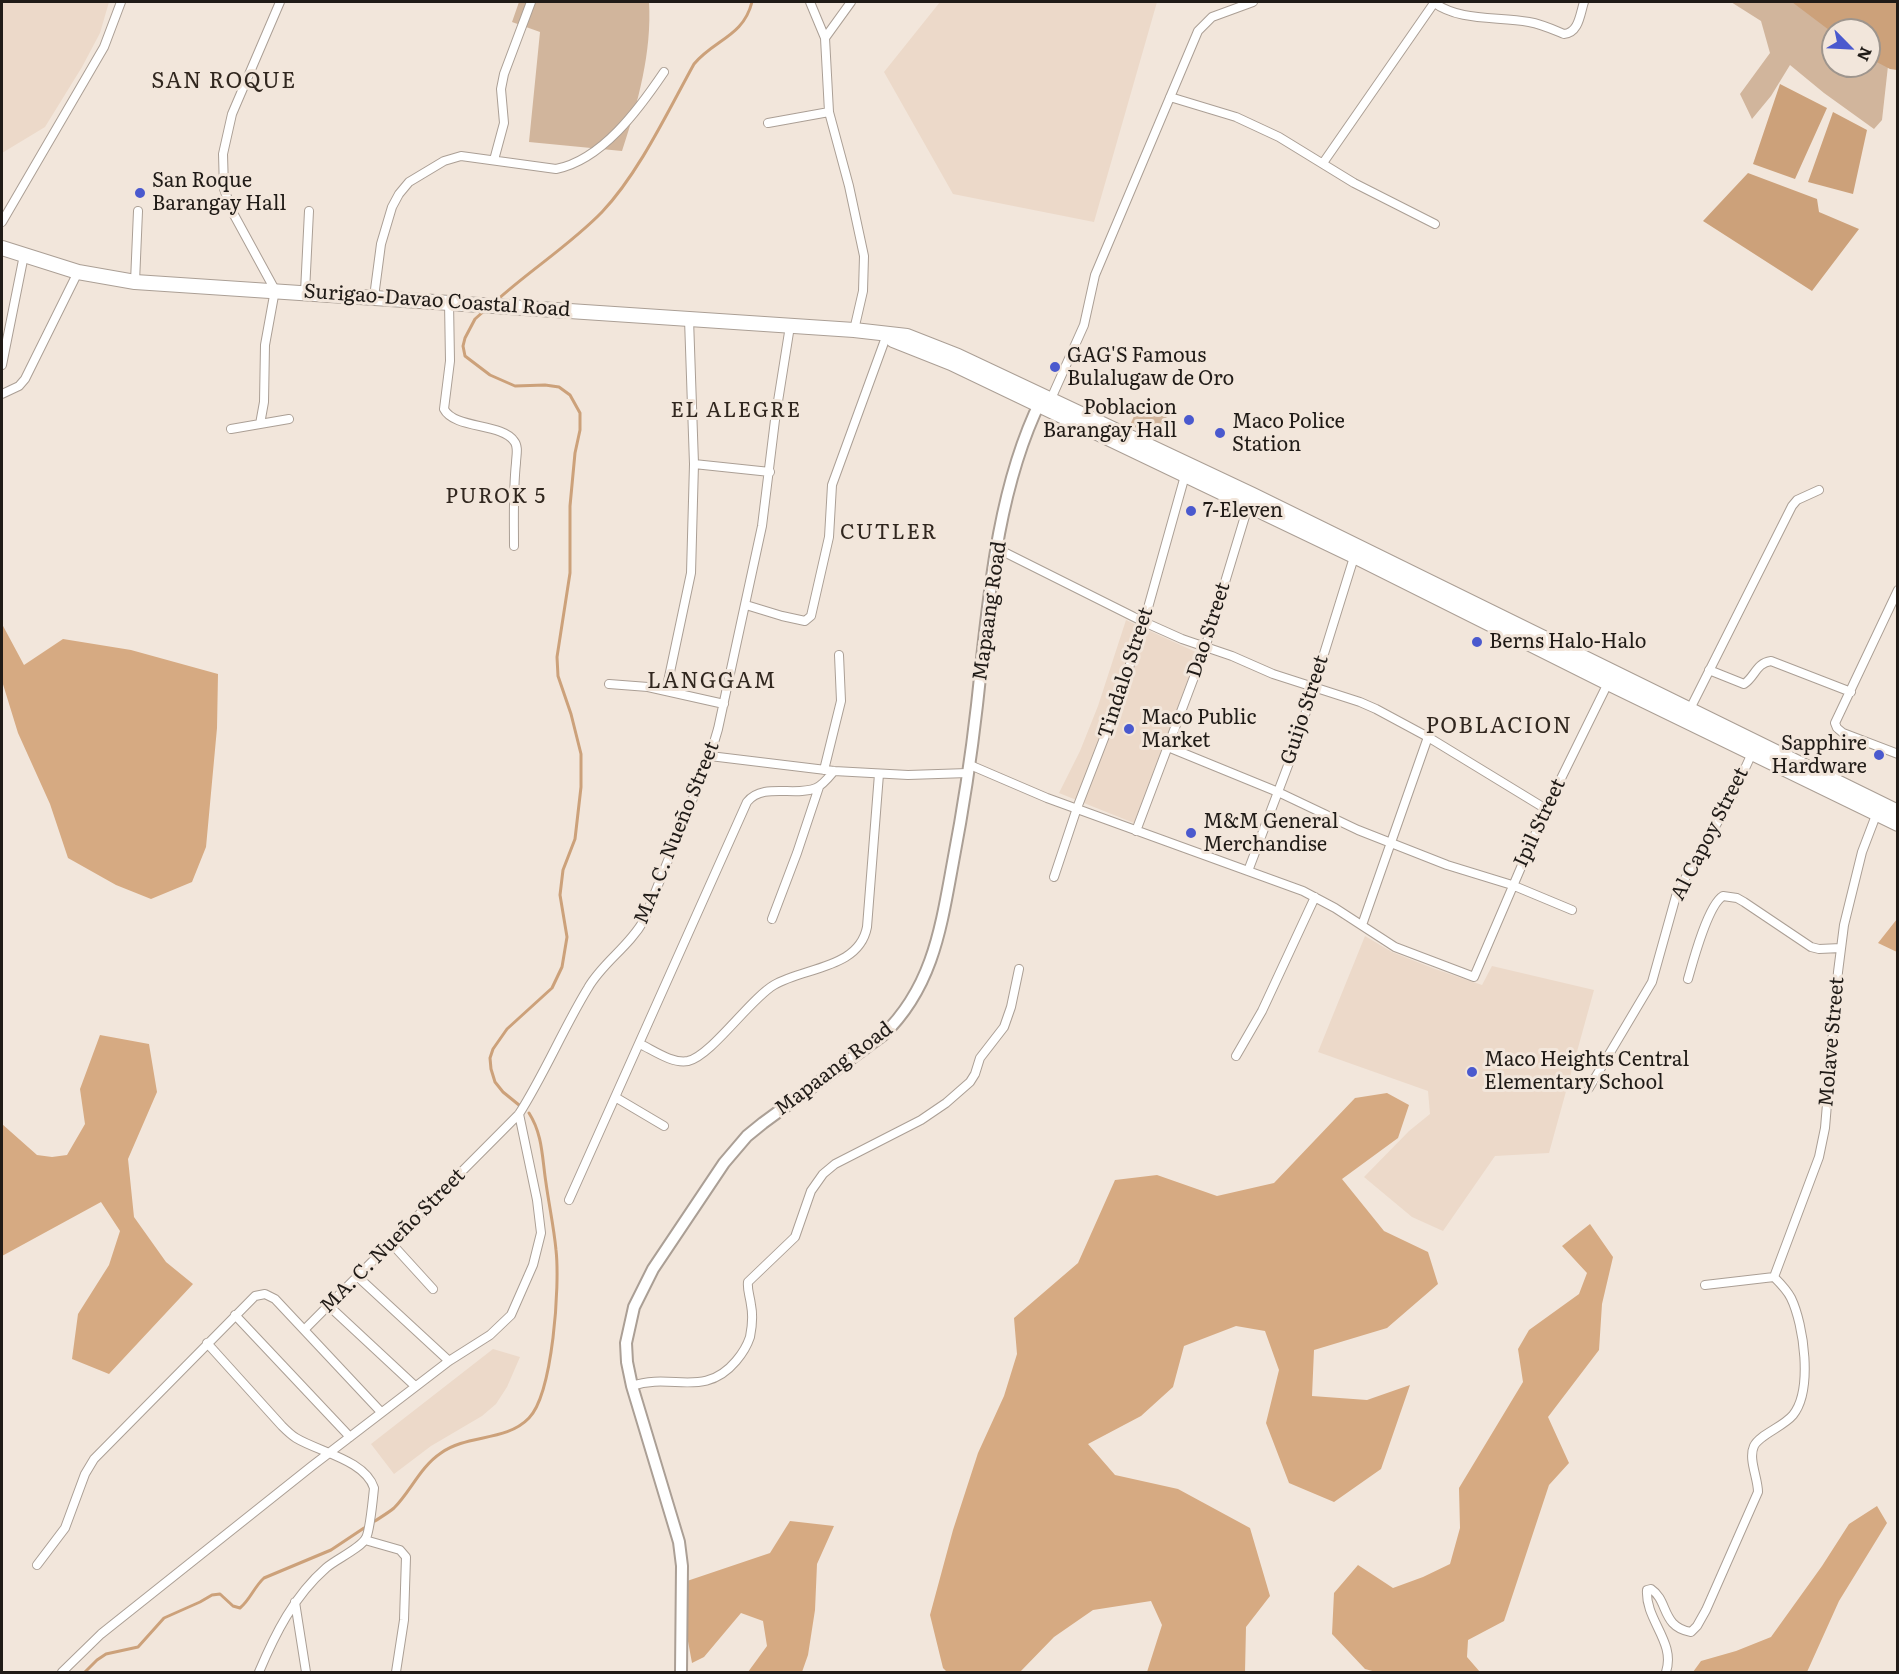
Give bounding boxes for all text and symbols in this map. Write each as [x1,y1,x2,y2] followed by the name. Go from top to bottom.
[1821,18,1881,78] north arrow
[1852,43,1879,66] text: N
[151,69,297,95] district label: SAN ROQUE
[152,169,286,216] place label: San Roque Barangay Hall
[133,186,147,200] marker: San Roque Barangay Hall
[303,280,571,322] street label: Surigao-Davao Coastal Road
[1067,344,1234,391] place label: GAG'S Famous Bulalugaw de Oro
[1048,360,1062,374] marker: GAG'S Famous Bulalugaw de Oro
[1043,396,1177,443] place label: Poblacion Barangay Hall
[670,398,802,424] district label: EL ALEGRE
[1232,410,1345,457] place label: Maco Police Station
[1182,413,1196,427] marker: Poblacion Barangay Hall
[1213,426,1227,440] marker: Maco Police Station
[445,484,547,510] district label: PUROK 5
[1203,499,1283,523] place label: 7-Eleven
[1184,504,1198,518] marker: 7-Eleven
[840,520,938,546] district label: CUTLER
[968,540,1012,682] street label: Mapaang Road
[1182,579,1236,681] street label: Dao Street
[1093,604,1159,742] street label: Tindalo Street
[1489,630,1647,654] place label: Berns Halo-Halo
[1470,635,1484,649] marker: Berns Halo-Halo
[1276,652,1334,768] street label: Guijo Street
[647,669,777,695] district label: LANGGAM
[1141,706,1256,753] place label: Maco Public Market
[1425,714,1573,740] district label: POBLACION
[1122,722,1136,736] marker: Maco Public Market
[1771,732,1867,779] place label: Sapphire Hardware
[629,738,725,928] street label: MA. C. Nueño Street
[1872,748,1886,762] marker: Sapphire Hardware
[1666,763,1754,905] street label: Al Capoy Street
[1509,775,1571,871] street label: Ipil Street
[1203,810,1338,857] place label: M&M General Merchandise
[1184,826,1198,840] marker: M&M General Merchandise
[1814,976,1850,1108] street label: Molave Street
[771,1017,897,1121] street label: Mapaang Road
[1484,1048,1689,1095] place label: Maco Heights Central Elementary School
[1465,1065,1479,1079] marker: Maco Heights Central Elementary School
[316,1164,470,1318] street label: MA. C. Nueño Street

